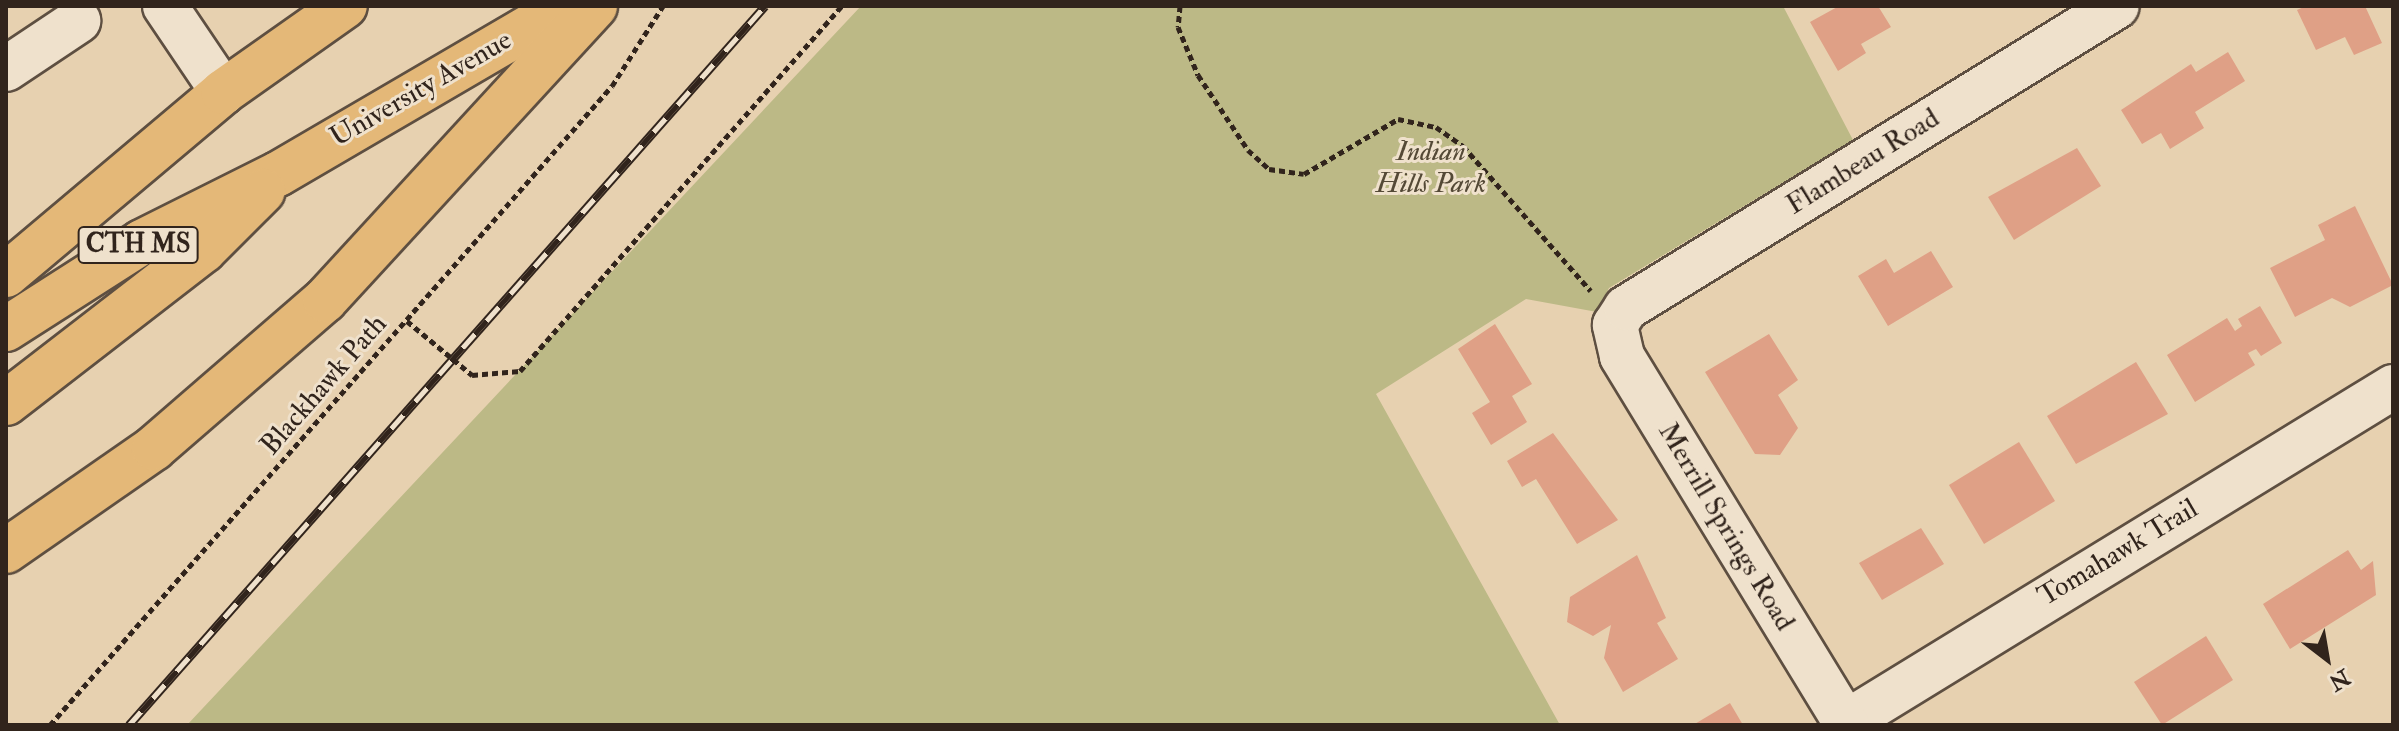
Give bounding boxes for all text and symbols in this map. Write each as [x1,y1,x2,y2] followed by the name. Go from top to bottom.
[324,24,518,154] street label: University Avenue
[1780,102,1946,222] street label: Flambeau Road
[1376,135,1486,201] park label: Indian Hills Park
[76,223,200,267] road number: CTH MS
[254,308,394,462] street label: Blackhawk Path
[1651,417,1801,637] street label: Merrill Springs Road
[2032,492,2204,614] street label: Tomahawk Trail
[2287,619,2367,699] north arrow
[2324,662,2355,697] text: N

